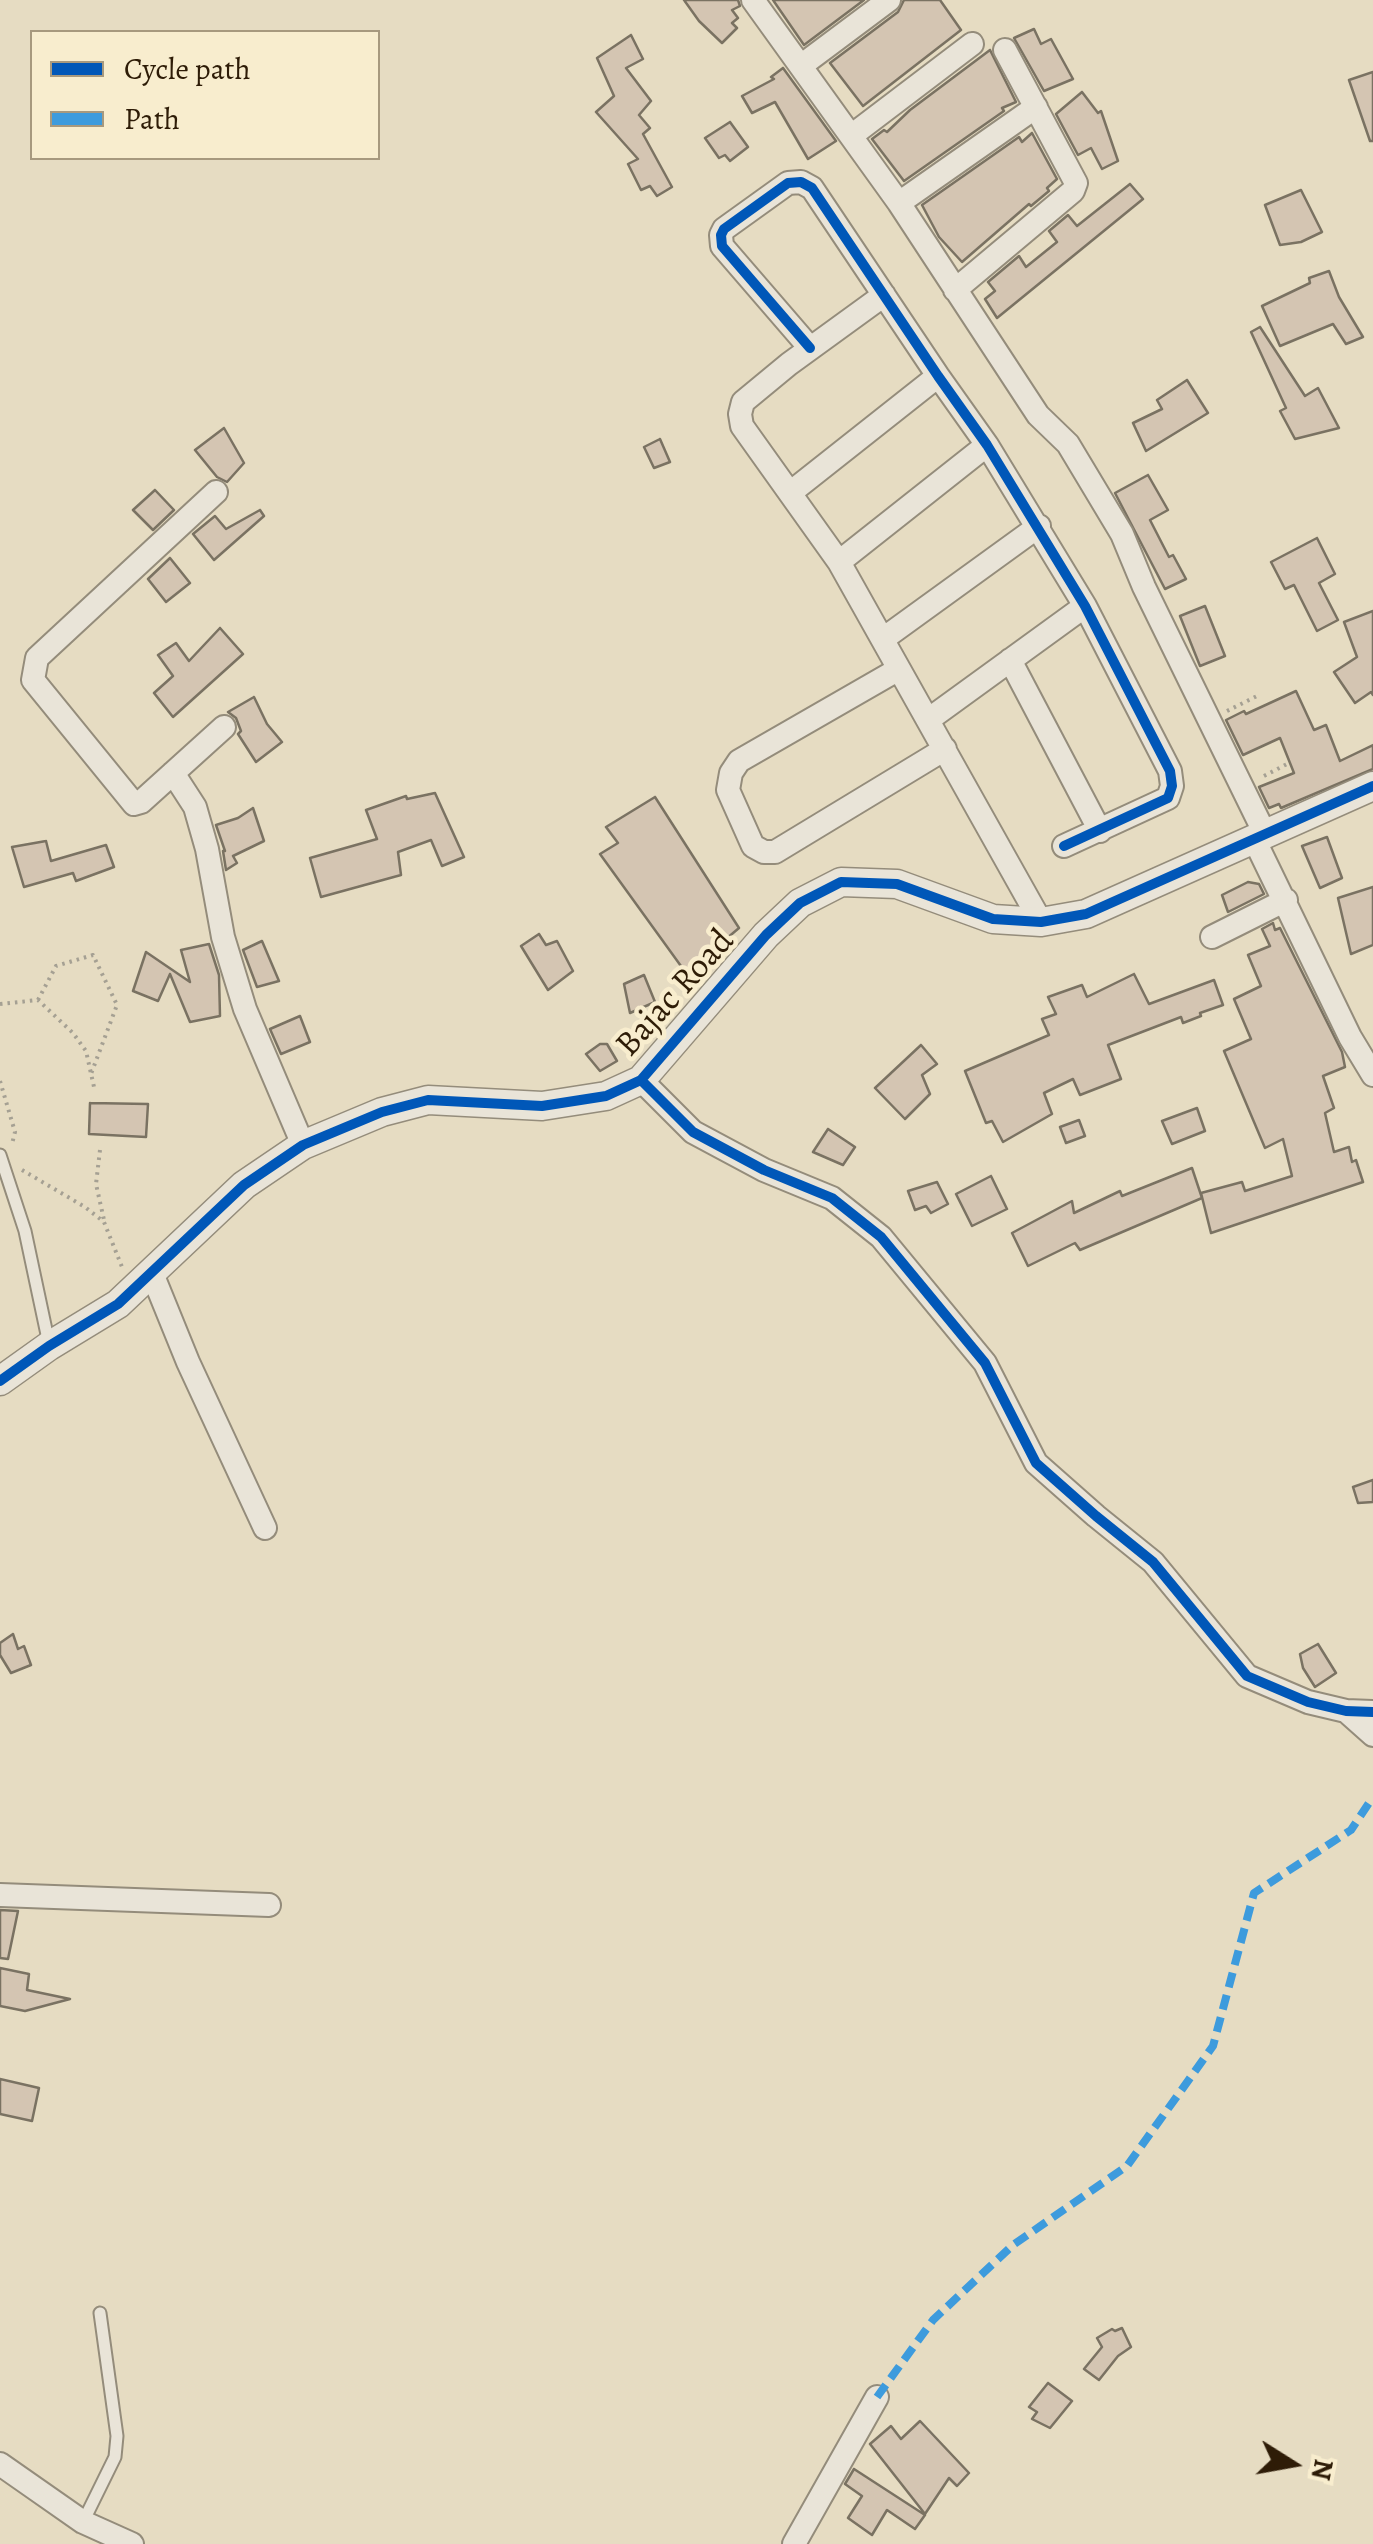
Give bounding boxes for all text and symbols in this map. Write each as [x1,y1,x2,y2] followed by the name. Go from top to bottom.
[30,30,380,160] legend
[124,49,251,89] text: Cycle path
[124,99,180,139] text: Path
[608,922,744,1066] street label: Bajac Road
[1243,2414,1343,2514] north arrow
[1302,2456,1343,2483] text: N

